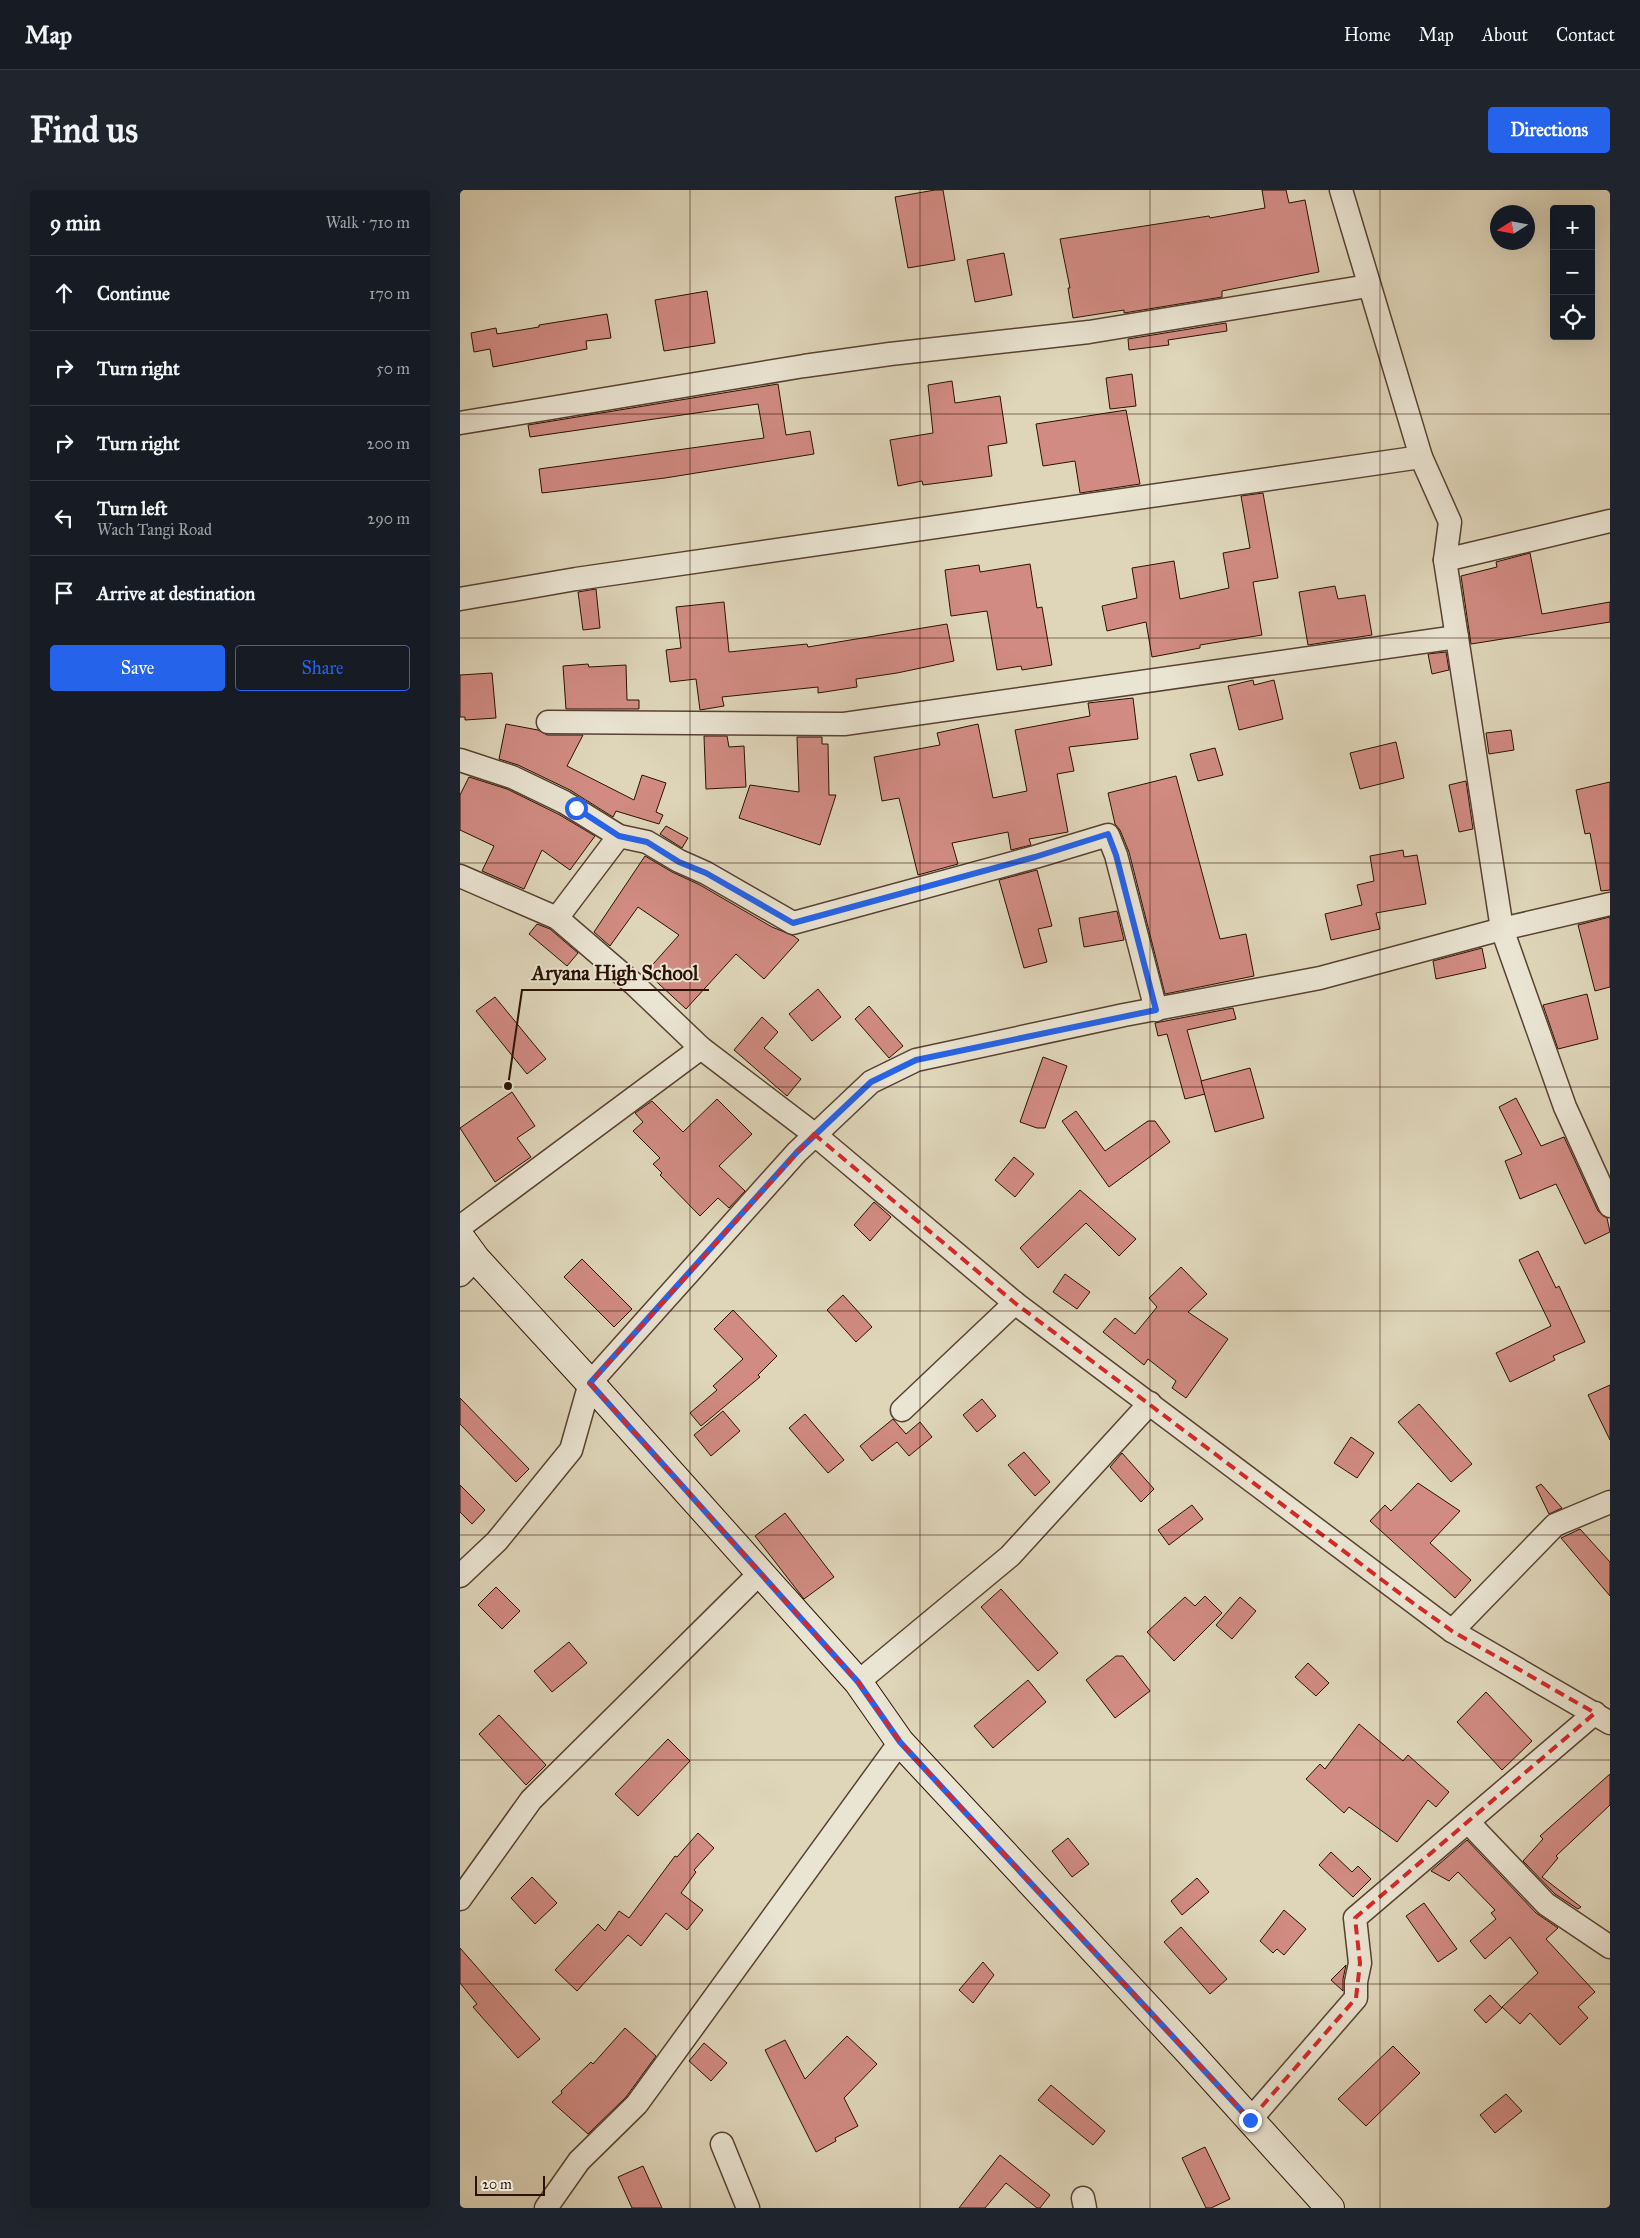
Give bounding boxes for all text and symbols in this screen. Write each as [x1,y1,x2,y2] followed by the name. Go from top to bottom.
[25,20,72,50] text: Map
[1344,24,1391,46] text: Home
[1419,24,1454,46] text: Map
[1482,24,1528,46] text: About
[1556,24,1615,46] text: Contact
[1488,107,1610,153] button: Directions
[30,109,138,152] text: Find us
[1490,205,1535,250] north arrow
[1550,205,1595,340] map controls
[1550,205,1595,250] button: +
[50,210,101,236] text: 9 min
[326,213,410,232] text: Walk · 710 m
[1550,250,1595,295] button: −
[50,279,78,307] icon: ahead
[97,282,170,305] text: Continue
[369,284,410,303] text: 170 m
[1550,295,1595,340] button: locate
[50,354,78,382] icon: right
[97,357,180,380] text: Turn right
[376,359,410,378] text: 50 m
[50,429,78,457] icon: right
[97,432,180,455] text: Turn right
[367,434,410,453] text: 200 m
[97,497,167,520] text: Turn left
[50,504,78,532] icon: left
[367,509,410,528] text: 290 m
[97,520,212,539] text: Wach Tangi Road
[50,579,78,607] icon: arrive
[97,582,255,605] text: Arrive at destination
[50,645,225,691] button: Save
[235,645,410,691] button: Share
[565,797,588,820] route start
[522,955,709,990] callout: Aryana High School
[530,961,699,986] text: Aryana High School
[1239,2109,1262,2132] route end
[475,2173,545,2196] scale bar
[482,2176,512,2193] text: 20 m

